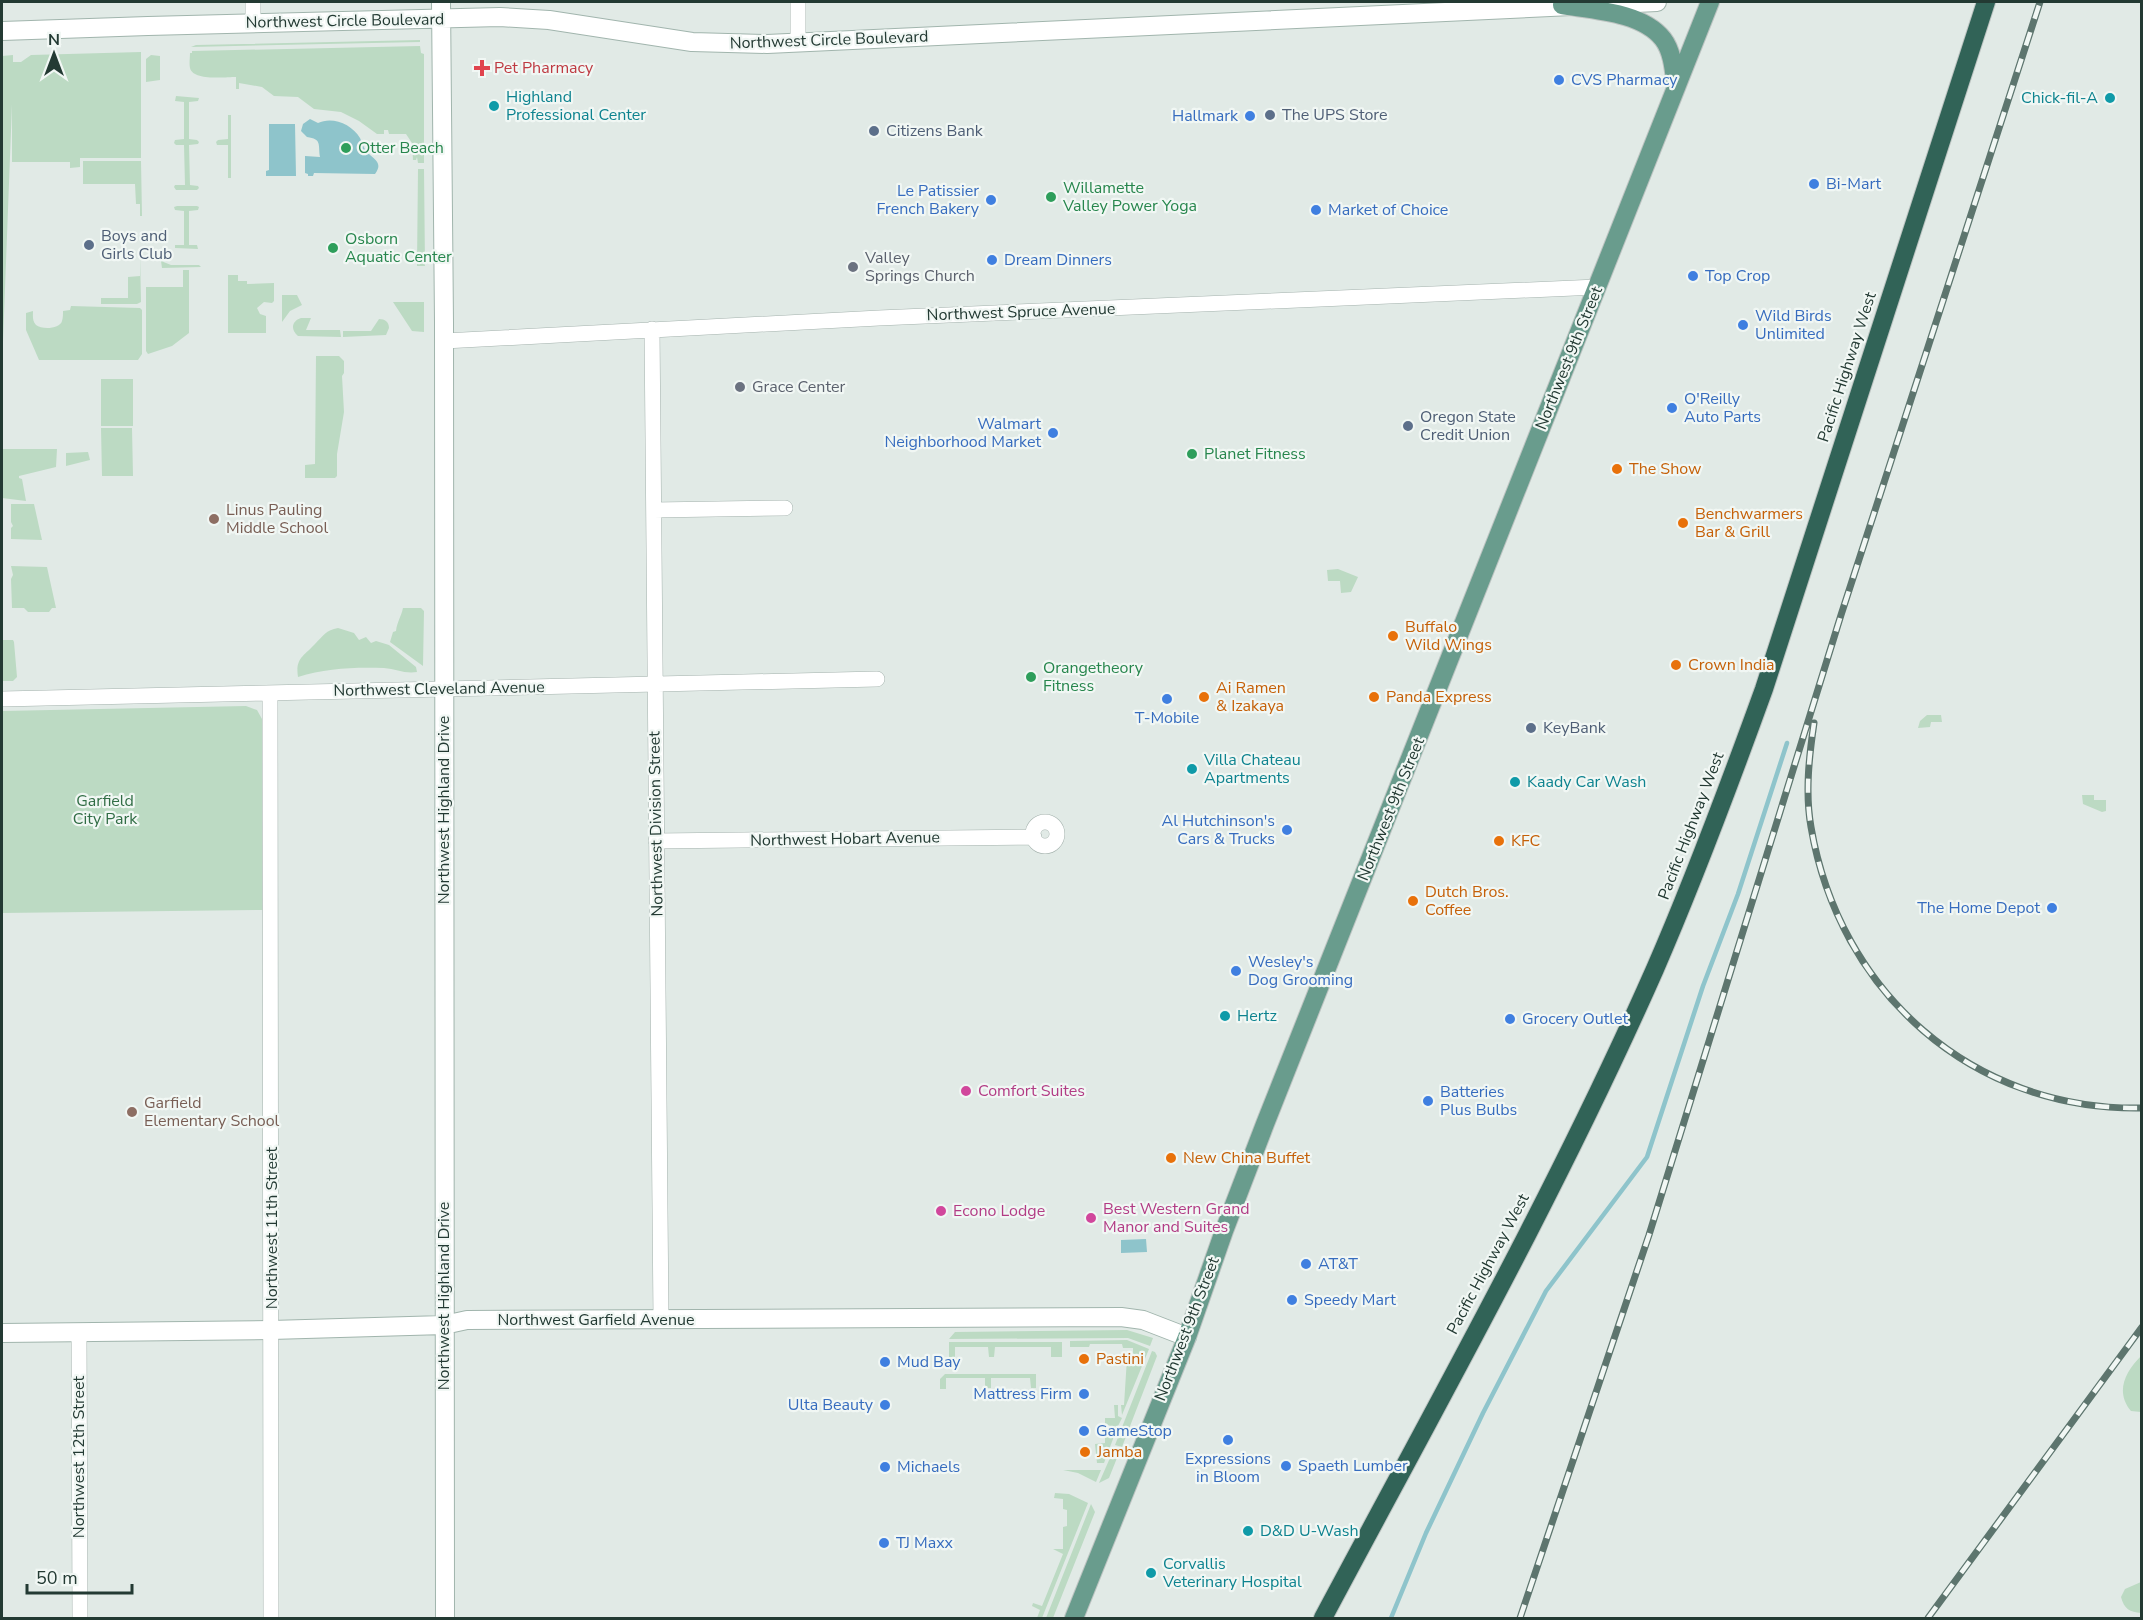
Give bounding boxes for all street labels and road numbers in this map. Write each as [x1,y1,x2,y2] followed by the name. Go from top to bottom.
[245,8,445,34] street label: Northwest Circle Boulevard
[729,26,929,54] street label: Northwest Circle Boulevard
[1530,283,1608,433] street label: Northwest 9th Street
[1812,289,1882,445] street label: Pacific Highway West
[926,298,1116,326] street label: Northwest Spruce Avenue
[333,676,545,702] street label: Northwest Cleveland Avenue
[433,716,455,904] street label: Northwest Highland Drive
[643,731,669,917] street label: Northwest Division Street
[1352,734,1430,884] street label: Northwest 9th Street
[1653,749,1729,903] street label: Pacific Highway West
[750,826,940,852] street label: Northwest Hobart Avenue
[261,1146,283,1309] street label: Northwest 11th Street
[1442,1189,1535,1338] street label: Pacific Highway West
[433,1202,455,1390] street label: Northwest Highland Drive
[1149,1253,1225,1404] street label: Northwest 9th Street
[498,1309,694,1331] street label: Northwest Garfield Avenue
[68,1375,90,1538] street label: Northwest 12th Street

